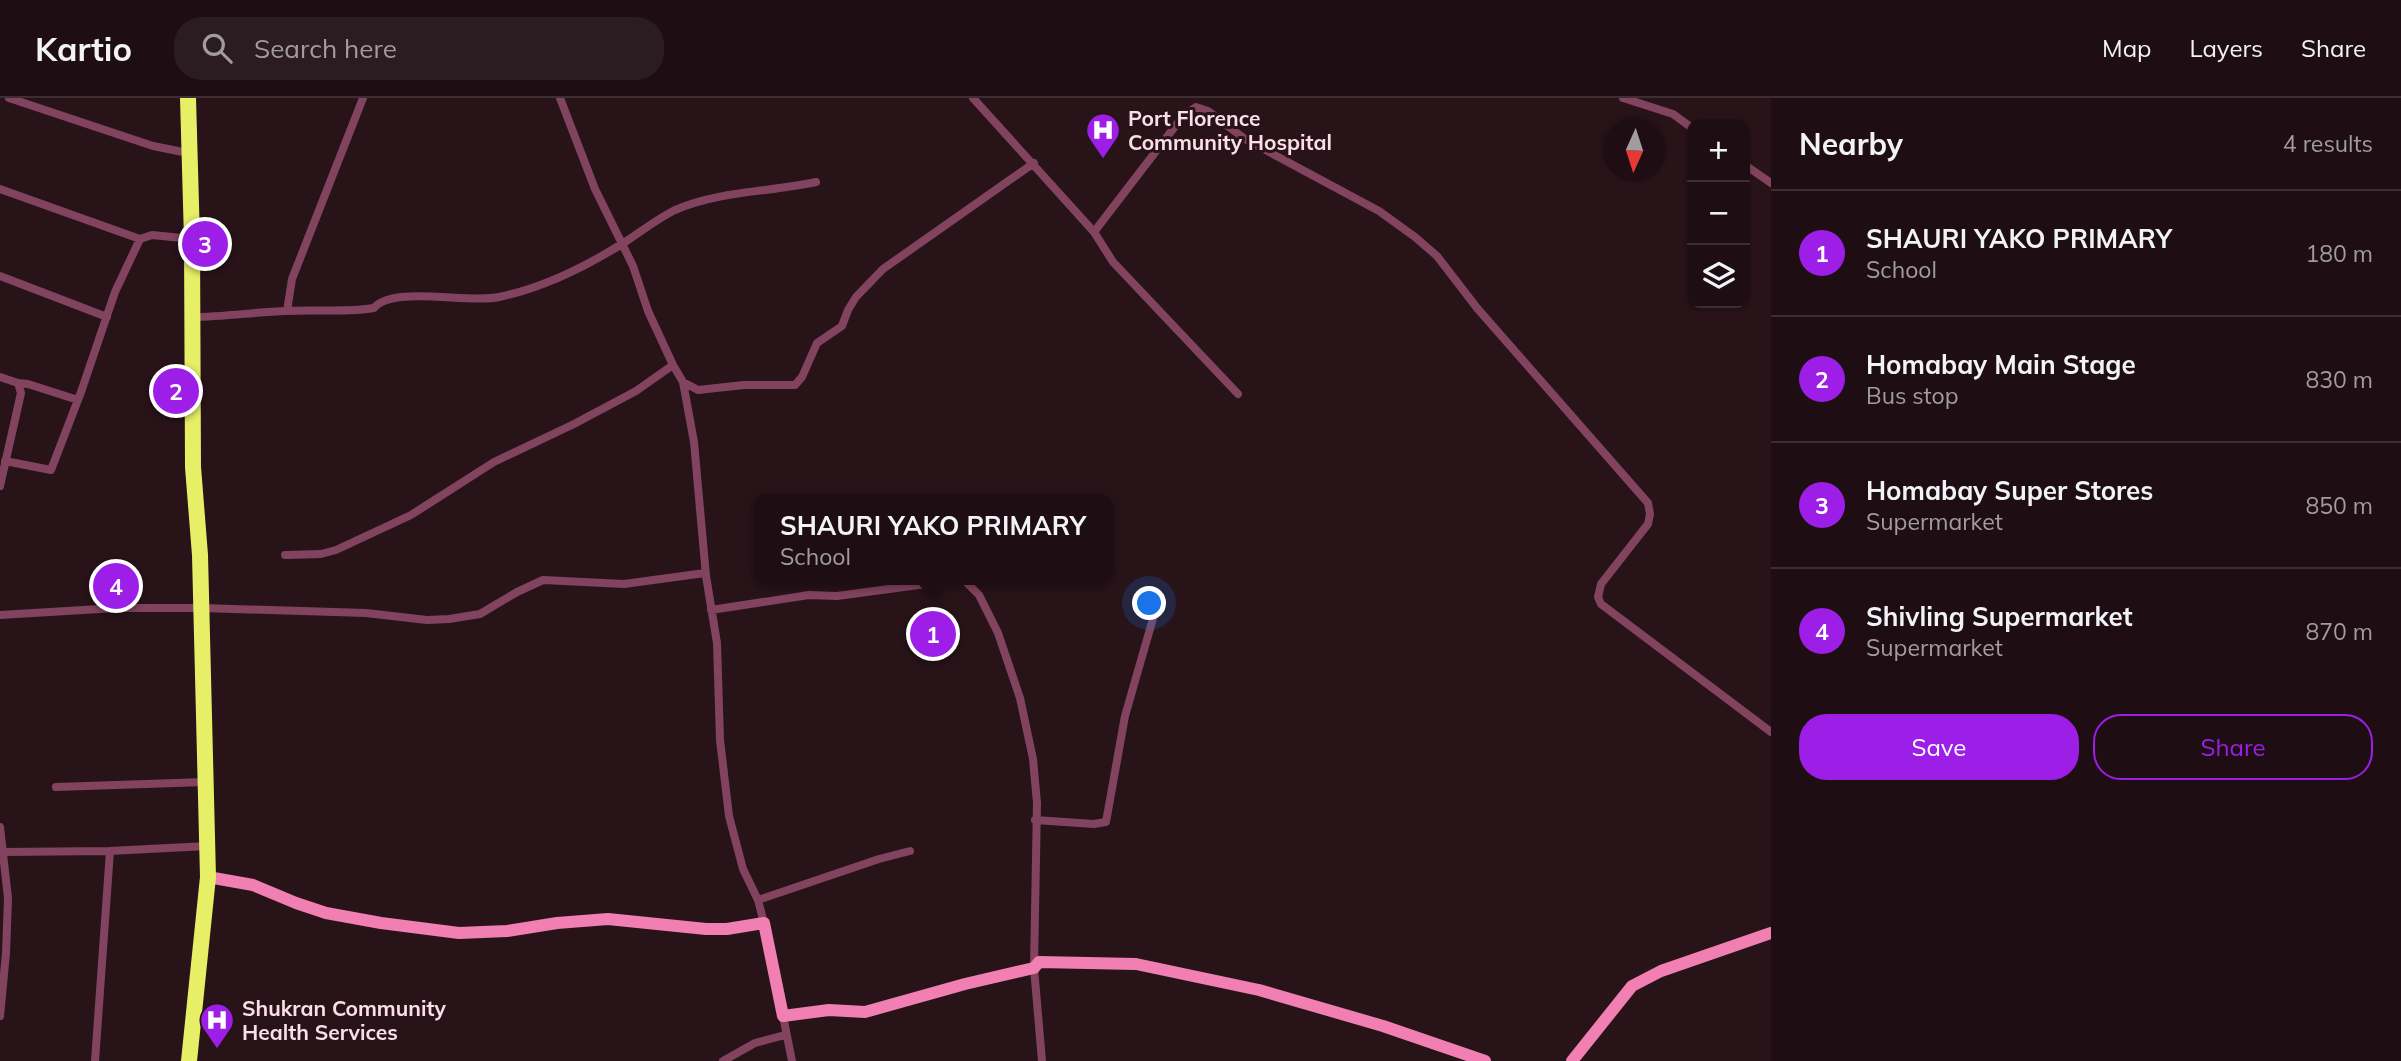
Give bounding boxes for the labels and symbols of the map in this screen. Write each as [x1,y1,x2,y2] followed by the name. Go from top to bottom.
[1128,105,1332,155] place label: Port Florence Community Hospital
[1084,111,1122,160] hospital icon: Port Florence Community Hospital
[1603,119,1666,182] north arrow
[182,218,228,270] pin: 3
[153,365,199,417] pin: 2
[93,560,139,612] pin: 4
[1132,586,1166,620] your location
[910,608,956,660] pin: 1
[242,995,447,1045] place label: Shukran Community Health Services
[198,1001,236,1050] hospital icon: Shukran Community Health Services

